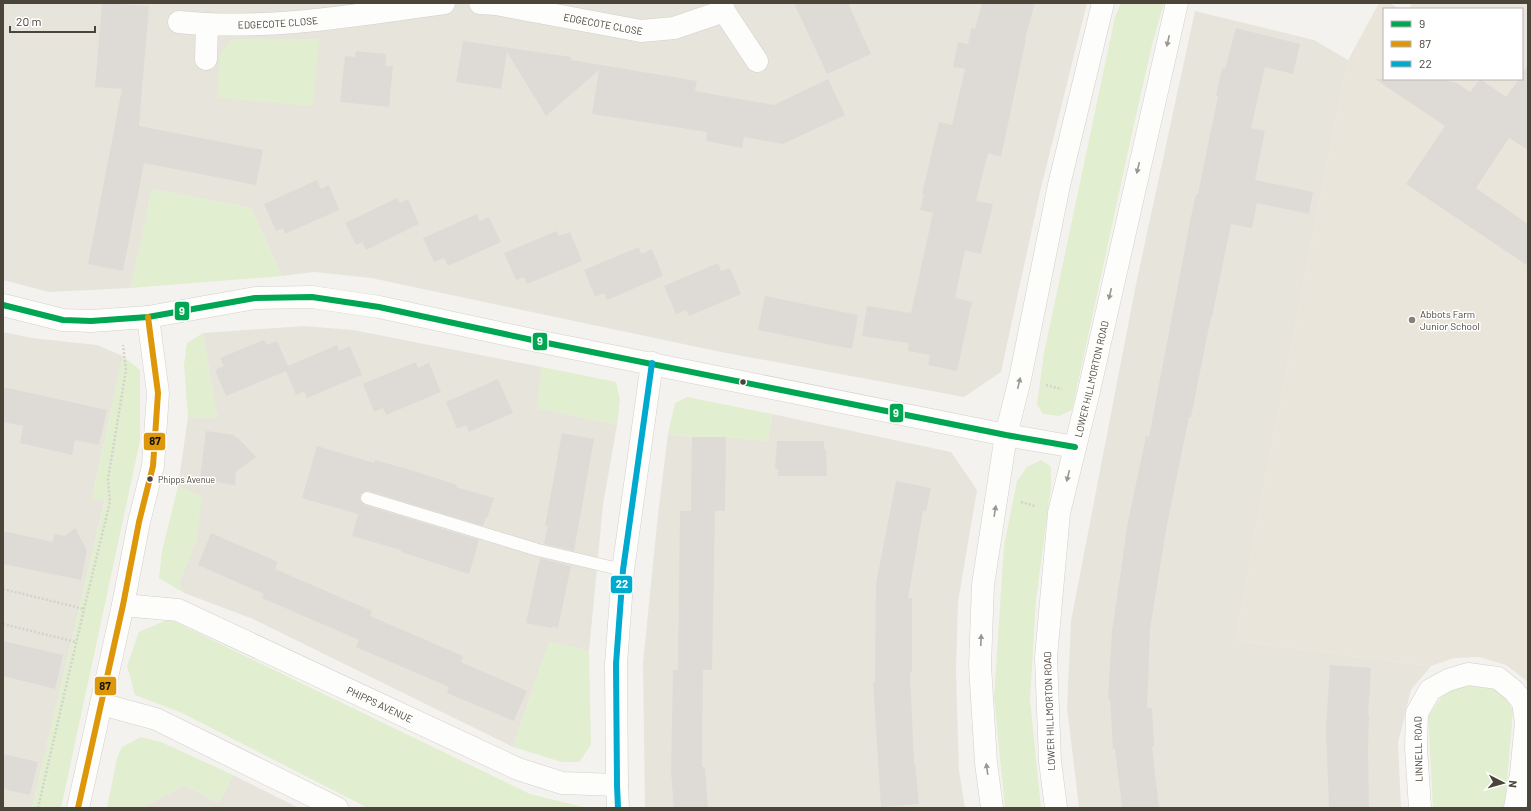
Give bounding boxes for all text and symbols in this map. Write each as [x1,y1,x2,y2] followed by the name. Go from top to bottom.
[10,8,95,34] scale bar
[1383,8,1523,80] legend
[563,11,644,37] street label: EDGECOTE CLOSE
[16,14,42,28] text: 20 m
[238,14,319,31] street label: EDGECOTE CLOSE
[1419,16,1425,30] text: 9
[1164,35,1170,47] one-way arrow
[1419,36,1431,50] text: 87
[1419,56,1432,70] text: 22
[1135,161,1141,174] one-way arrow
[1107,288,1113,301] one-way arrow
[174,301,190,321] line badge: 9
[179,304,185,317] text: 9
[1420,308,1480,332] place label: Abbots Farm Junior School
[1407,315,1417,325] marker: Abbots Farm Junior School
[1072,319,1111,438] street label: LOWER HILLMORTON ROAD
[532,332,548,351] line badge: 9
[537,334,543,347] text: 9
[738,377,748,387] unlabelled marker
[1016,377,1022,389] one-way arrow
[889,403,904,423] line badge: 9
[893,406,899,419] text: 9
[143,432,166,451] line badge: 87
[149,434,161,447] text: 87
[1065,469,1071,482] one-way arrow
[145,474,155,484] marker: Phipps Avenue
[158,474,215,485] place label: Phipps Avenue
[992,505,998,517] one-way arrow
[610,575,633,594] line badge: 22
[616,577,628,590] text: 22
[978,633,984,646] one-way arrow
[1041,651,1057,771] street label: LOWER HILLMORTON ROAD
[94,676,117,696] line badge: 87
[99,679,111,692] text: 87
[345,684,415,725] street label: PHIPPS AVENUE
[1411,716,1425,782] street label: LINNELL ROAD
[984,763,990,775] one-way arrow
[1483,763,1523,803] north arrow
[1507,780,1520,788] text: N

